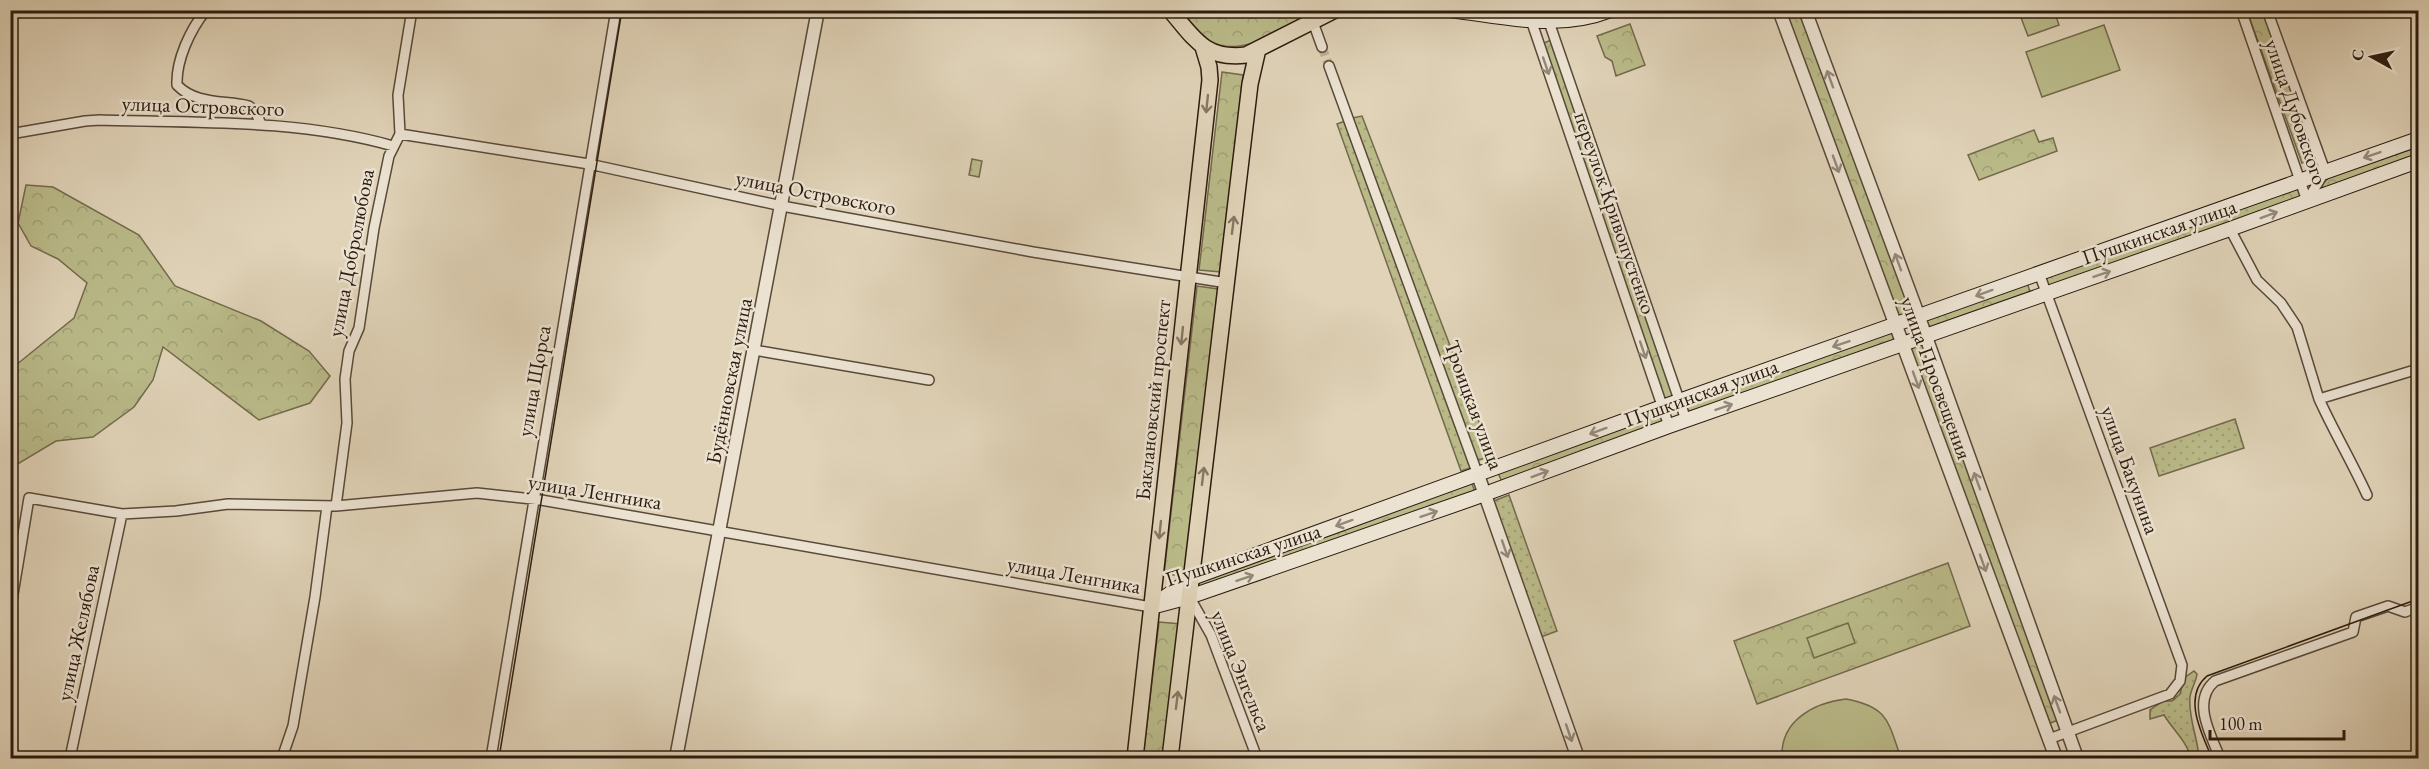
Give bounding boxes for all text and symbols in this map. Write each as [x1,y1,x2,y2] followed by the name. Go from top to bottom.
[2342,27,2402,87] north arrow
[2259,35,2334,188] street label: улица Дубовского
[2346,48,2369,62] text: С
[1542,56,1553,75] one-way arrow
[1824,70,1835,89] one-way arrow
[121,89,285,122] street label: улица Островского
[1202,94,1213,114] one-way arrow
[1568,108,1663,317] street label: переулок Кривопустенко
[2363,150,2382,161] one-way arrow
[1832,154,1843,173] one-way arrow
[734,164,899,221] street label: улица Островского
[321,166,380,339] street label: улица Добролюбова
[2078,192,2240,271] street label: Пушкинская улица
[2259,209,2278,220] one-way arrow
[1228,215,1239,235] one-way arrow
[1892,253,1903,271] one-way arrow
[2092,268,2111,279] one-way arrow
[1975,288,1994,299] one-way arrow
[1894,293,1978,463] street label: улица Просвещения
[699,295,758,466] street label: Будённовская улица
[1129,298,1177,502] street label: Баклановский проспект
[510,322,557,439] street label: улица Щорса
[1176,326,1187,346] one-way arrow
[1439,336,1511,474] street label: Троицкая улица
[1638,340,1649,359] one-way arrow
[1832,340,1851,351] one-way arrow
[1620,352,1782,433] street label: Пушкинская улица
[1911,370,1922,388] one-way arrow
[1714,401,1733,412] one-way arrow
[2095,402,2166,538] street label: улица Бакунина
[1589,426,1608,437] one-way arrow
[1198,467,1209,487] one-way arrow
[1531,467,1549,478] one-way arrow
[526,468,664,515] street label: улица Ленгника
[1971,472,1982,490] one-way arrow
[1419,508,1438,519] one-way arrow
[1162,516,1325,592] street label: Пушкинская улица
[1335,519,1354,530] one-way arrow
[1154,520,1165,539] one-way arrow
[1500,539,1511,558] one-way arrow
[1005,550,1143,600] street label: улица Ленгника
[1978,553,1989,572] one-way arrow
[50,562,105,704] street label: улица Желябова
[1235,571,1254,582] one-way arrow
[1205,606,1278,736] street label: улица Энгельса
[1172,691,1183,711] one-way arrow
[2051,695,2062,713] one-way arrow
[2210,703,2344,741] scale bar
[2219,712,2263,735] text: 100 m
[1565,723,1576,742] one-way arrow

